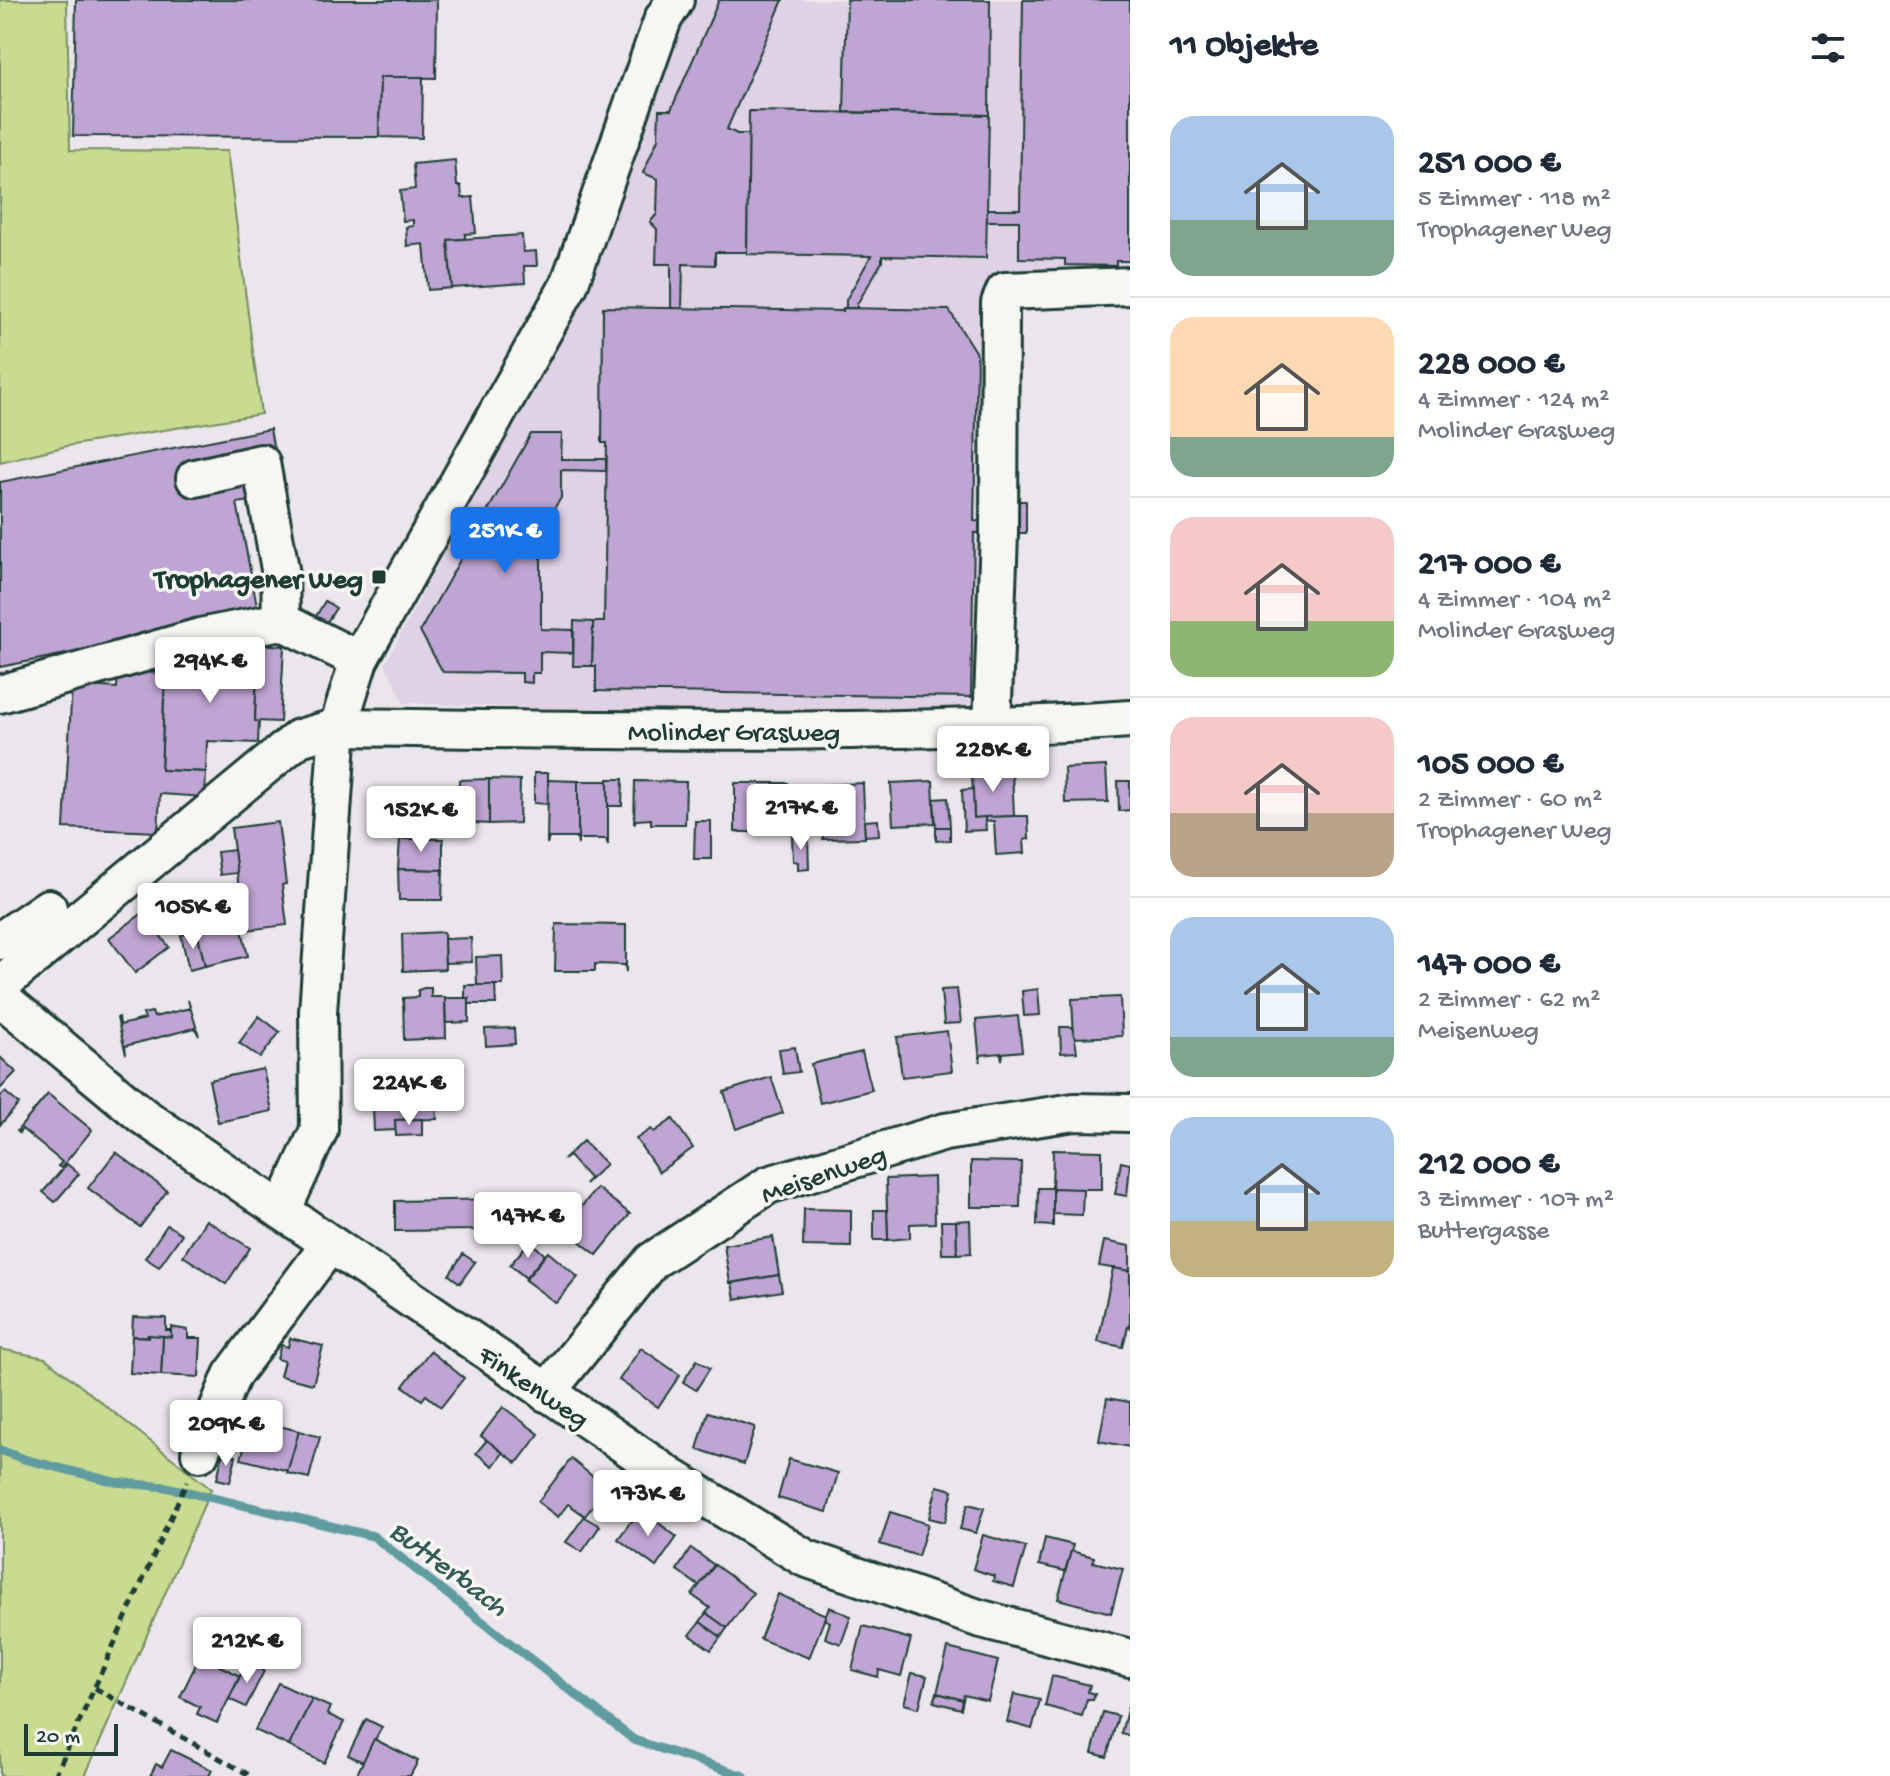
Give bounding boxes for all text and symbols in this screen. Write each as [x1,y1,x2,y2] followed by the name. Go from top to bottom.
[1806,26,1850,70] icon: filters
[1170,28,1318,68] text: 11 Objekte
[1418,145,1561,185] text: 251 000 €
[1234,148,1330,244] icon: home
[1418,185,1610,216] text: 5 Zimmer · 118 m²
[1418,216,1612,247] text: Trophagener Weg
[1418,346,1564,386] text: 228 000 €
[1234,349,1330,445] icon: home
[1418,386,1609,417] text: 4 Zimmer · 124 m²
[1418,417,1615,448] text: Molinder Grasweg
[440,507,570,575] pin: 251K €
[469,517,541,548] text: 251K €
[1418,546,1560,586] text: 217 000 €
[1234,549,1330,645] icon: home
[153,565,363,598] place label: Trophagener Weg
[370,568,388,586] marker: Trophagener Weg
[1418,586,1611,617] text: 4 Zimmer · 104 m²
[1418,617,1615,648] text: Molinder Grasweg
[145,637,275,705] pin: 294K €
[173,647,247,678] text: 294K €
[628,718,840,751] street label: Molinder Grasweg
[928,726,1058,794] pin: 228K €
[955,736,1031,767] text: 228K €
[1418,746,1563,786] text: 105 000 €
[1234,749,1330,845] icon: home
[736,784,866,852] pin: 217K €
[356,786,486,854] pin: 152K €
[1418,786,1602,817] text: 2 Zimmer · 60 m²
[765,794,837,825] text: 217K €
[385,796,457,827] text: 152K €
[1418,817,1612,848] text: Trophagener Weg
[128,883,258,951] pin: 105K €
[156,893,230,924] text: 105K €
[1418,946,1560,986] text: 147 000 €
[1234,949,1330,1045] icon: home
[1418,986,1600,1017] text: 2 Zimmer · 62 m²
[1418,1017,1539,1048] text: Meisenweg
[344,1059,474,1127] pin: 224K €
[372,1069,446,1100] text: 224K €
[758,1139,891,1213] street label: Meisenweg
[1418,1146,1559,1186] text: 212 000 €
[1234,1149,1330,1245] icon: home
[1418,1186,1614,1217] text: 3 Zimmer · 107 m²
[463,1192,593,1260] pin: 147K €
[492,1202,564,1233] text: 147K €
[1418,1217,1549,1248] text: Buttergasse
[470,1339,594,1438] street label: Finkenweg
[161,1400,291,1468] pin: 209K €
[188,1410,264,1441] text: 209K €
[583,1470,713,1538] pin: 173K €
[611,1480,685,1511] text: 173K €
[381,1515,514,1627] water label: Butterbach
[182,1617,312,1685] pin: 212K €
[211,1627,283,1658] text: 212K €
[24,1720,118,1756] scale bar
[36,1725,80,1751] text: 20 m

